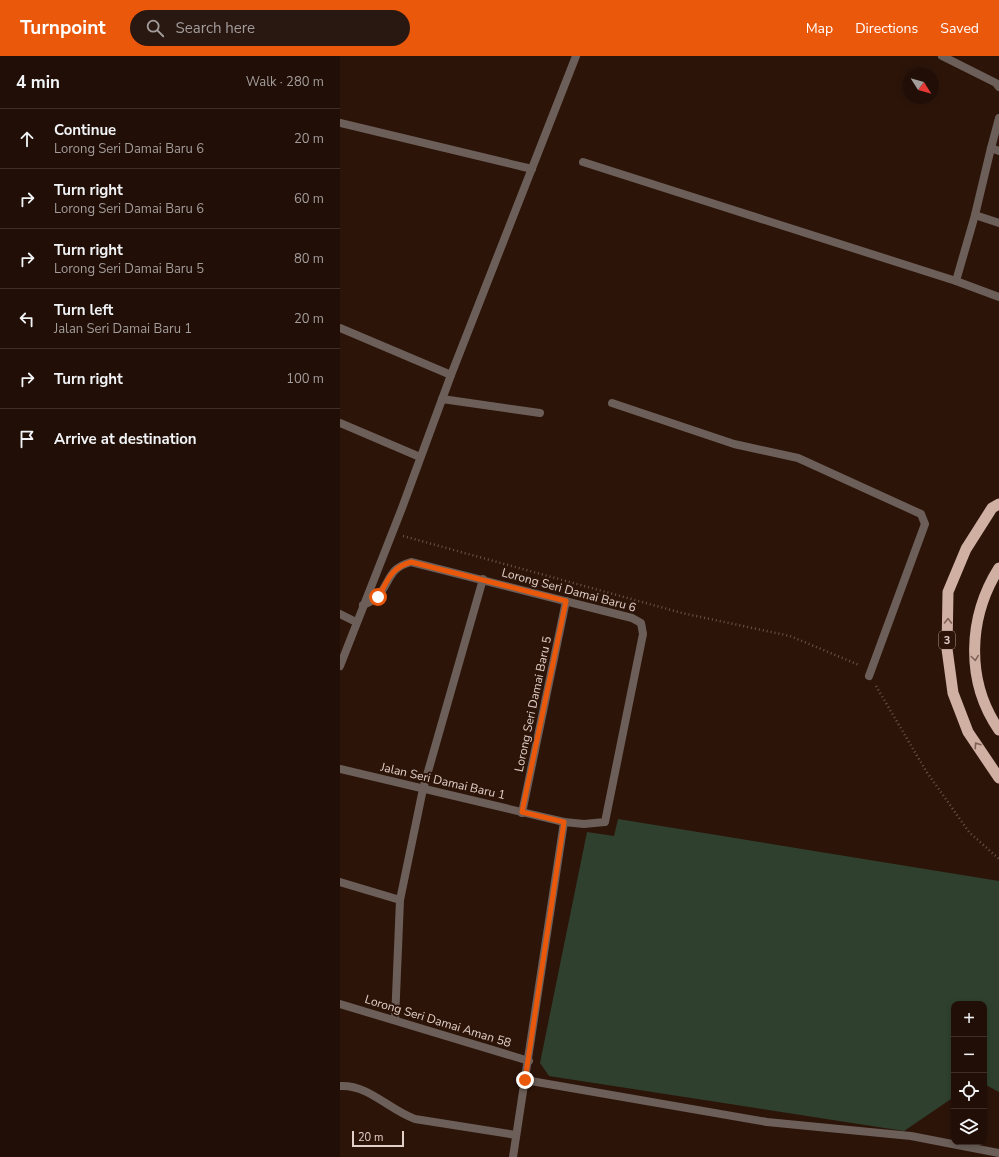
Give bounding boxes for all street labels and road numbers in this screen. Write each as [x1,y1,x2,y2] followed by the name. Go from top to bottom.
[500,564,638,616] street label: Lorong Seri Damai Baru 6
[939,631,955,649] road number: 3
[511,635,555,773] street label: Lorong Seri Damai Baru 5
[378,759,507,803] street label: Jalan Seri Damai Baru 1
[363,991,513,1051] street label: Lorong Seri Damai Aman 58

